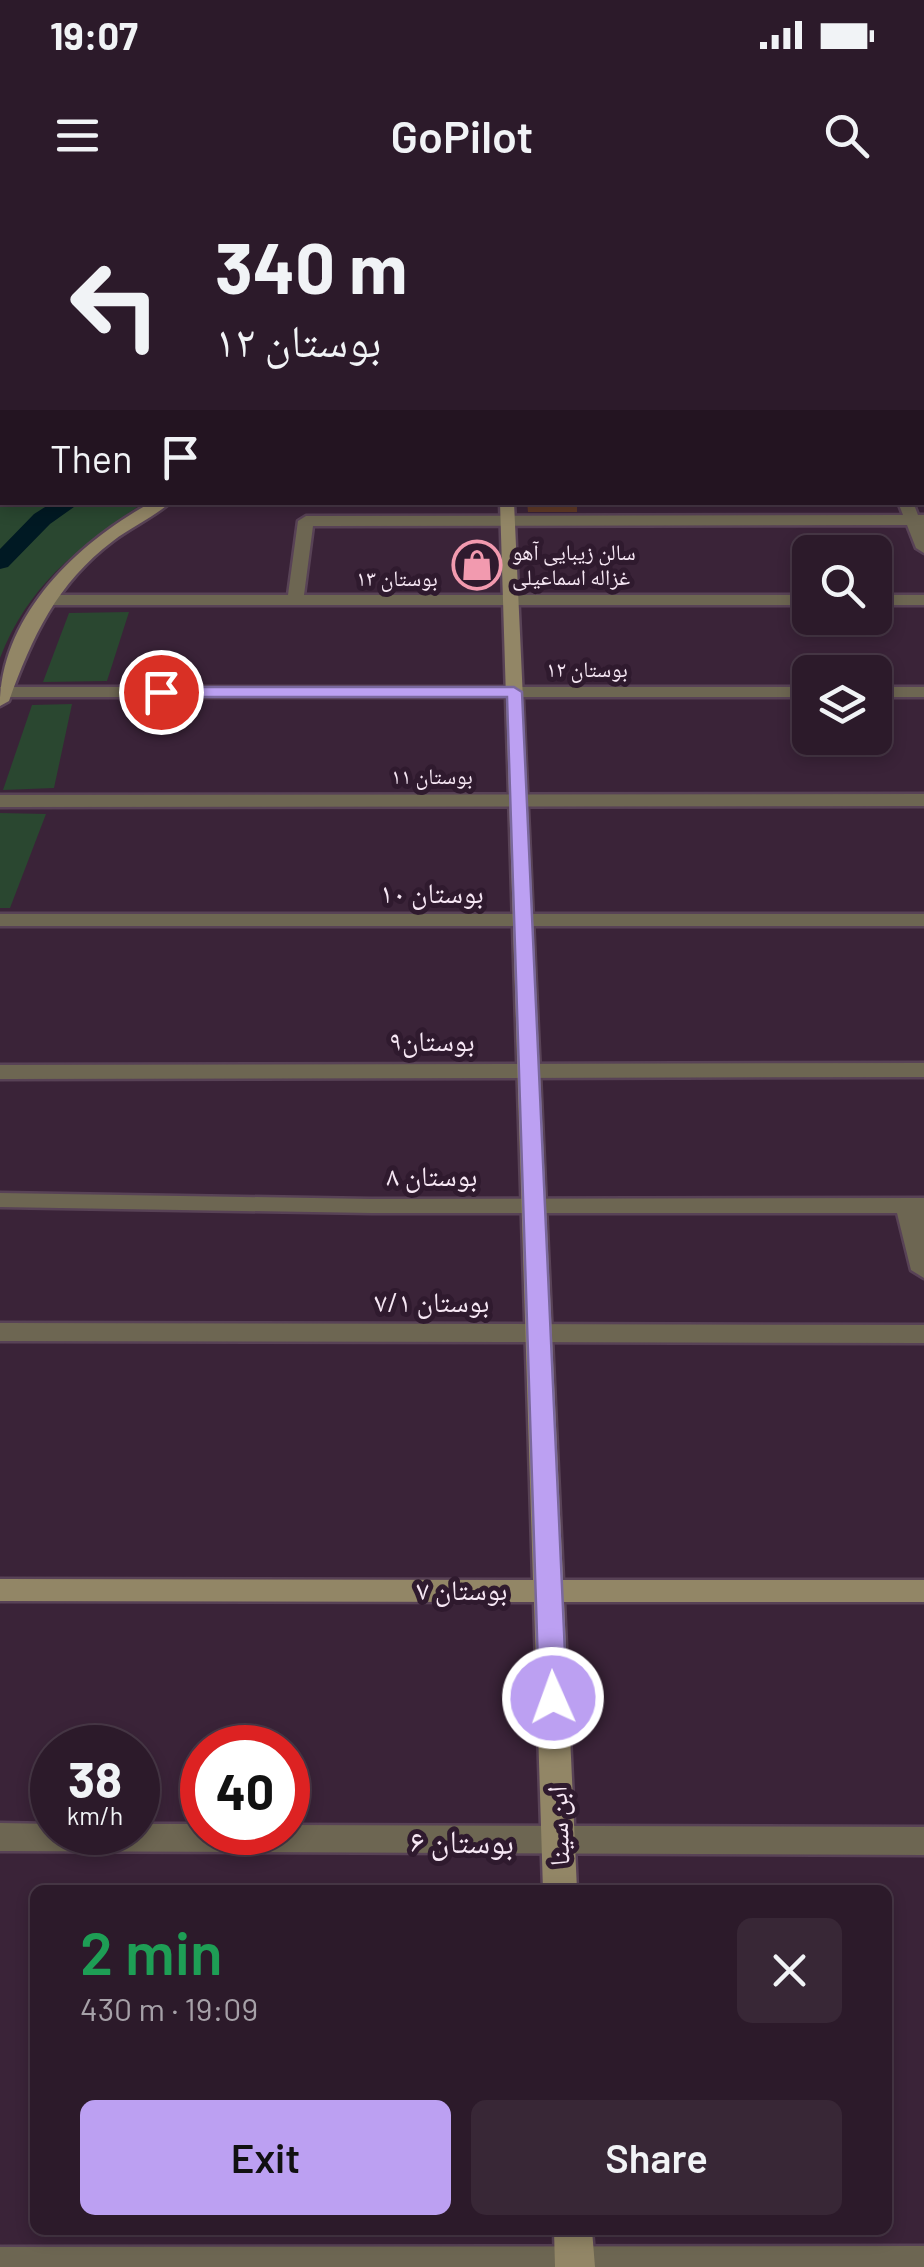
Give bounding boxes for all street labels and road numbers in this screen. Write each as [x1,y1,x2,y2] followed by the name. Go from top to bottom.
[356,564,438,592] street label: بوستان ۱۳
[546,655,628,683] street label: بوستان ۱۲
[391,762,473,790] street label: بوستان ۱۱
[380,875,484,910] street label: بوستان ۱۰
[389,1023,475,1058] street label: بوستان۹
[387,1158,477,1193] street label: بوستان ۸
[375,1284,489,1319] street label: بوستان ۷/۱
[417,1572,507,1607] street label: بوستان ۷
[539,1785,577,1867] street label: ابن سینا
[410,1820,514,1862] street label: بوستان ۶

